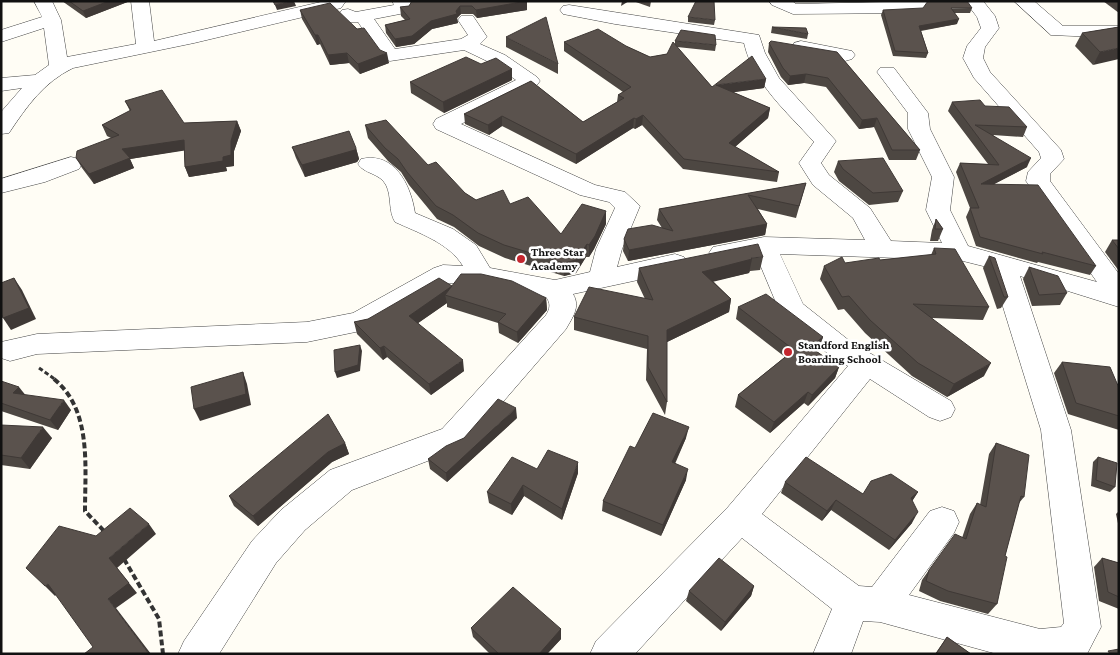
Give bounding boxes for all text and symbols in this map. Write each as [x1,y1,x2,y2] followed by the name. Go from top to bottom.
[530,245,584,273] place label: Three Star Academy
[515,253,527,265] marker: Three Star Academy
[798,338,890,366] place label: Standford English Boarding School
[782,346,794,358] marker: Standford English Boarding School

